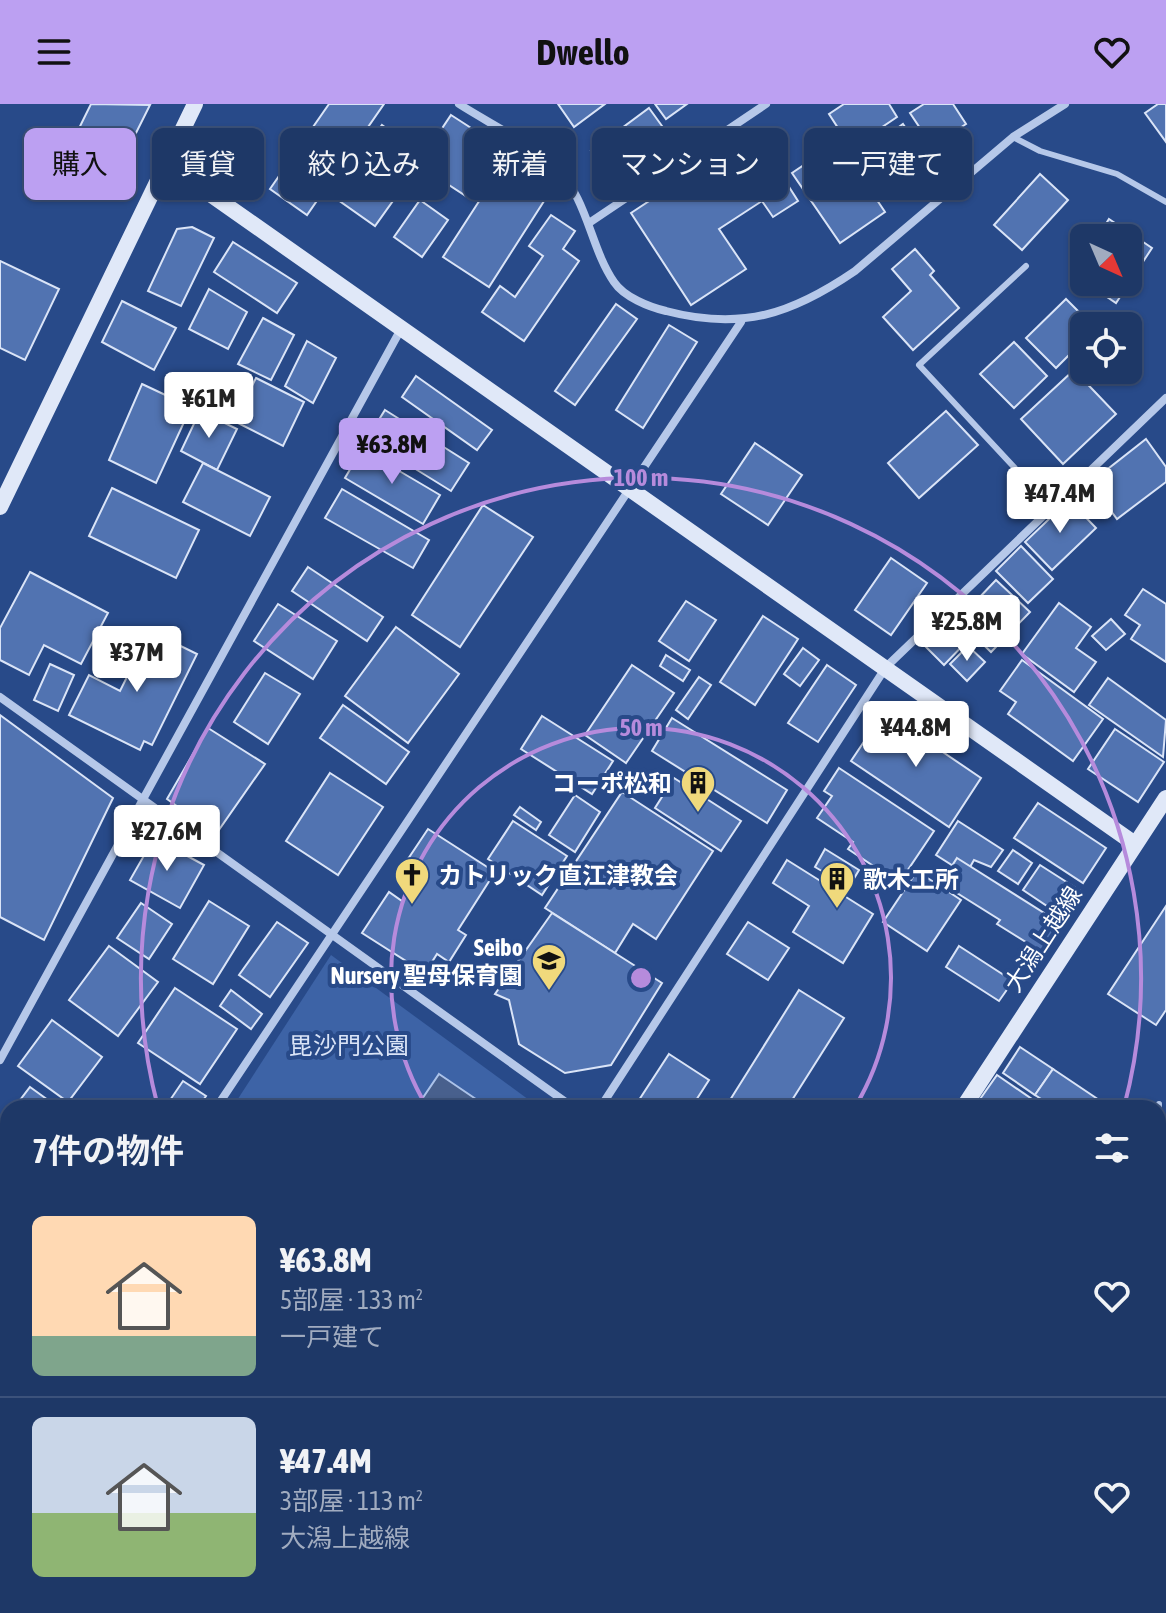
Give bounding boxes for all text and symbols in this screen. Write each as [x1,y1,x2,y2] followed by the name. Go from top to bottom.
[32,30,76,74] icon: menu
[1090,30,1134,74] icon: heart
[536,31,630,73] text: Dwello
[24,128,136,200] chip: 購入
[152,128,264,200] chip: 賃貸
[280,128,448,200] chip: 絞り込み
[464,128,576,200] chip: 新着
[592,128,788,200] chip: マンション
[804,128,972,200] chip: 一戸建て
[1070,224,1142,296] north arrow
[1070,224,1142,384] map controls
[1070,312,1142,384] button: locate
[162,372,256,440] pin: ¥61M
[182,383,236,413] text: ¥61M
[327,418,457,486] pin: ¥63.8M
[357,429,427,459] text: ¥63.8M
[614,464,668,491] text: 100 m
[995,467,1125,535] pin: ¥47.4M
[1025,478,1095,508] text: ¥47.4M
[902,595,1032,663] pin: ¥25.8M
[932,606,1002,636] text: ¥25.8M
[90,626,184,694] pin: ¥37M
[110,637,164,667] text: ¥37M
[851,701,981,769] pin: ¥44.8M
[881,712,951,742] text: ¥44.8M
[619,714,663,741] text: 50 m
[679,764,717,814] building icon: コーポ松和
[552,770,672,797] place label: コーポ松和
[102,805,232,873] pin: ¥27.6M
[132,816,202,846] text: ¥27.6M
[393,856,431,906] church icon: カトリック直江津教会
[818,860,856,910] building icon: 歌木工所
[438,862,678,889] place label: カトリック直江津教会
[863,866,959,893] place label: 歌木工所
[999,881,1087,997] street label: 大潟上越線
[331,934,523,989] place label: Seibo Nursery 聖母保育園
[530,942,568,992] school or university icon: Seibo Nursery 聖母保育園
[627,964,655,992] centre of rings
[289,1032,409,1059] park label: 毘沙門公園
[1090,1126,1134,1170] icon: filters
[32,1131,184,1170] text: 7件の物件
[280,1240,372,1279] text: ¥63.8M
[96,1248,192,1344] icon: home
[1090,1274,1134,1318] icon: heart
[280,1285,423,1315] text: 5部屋 · 133 m²
[280,1322,384,1352] text: 一戸建て
[280,1441,372,1480] text: ¥47.4M
[96,1449,192,1545] icon: home
[1090,1475,1134,1519] icon: heart
[280,1486,423,1516] text: 3部屋 · 113 m²
[280,1523,410,1553] text: 大潟上越線

